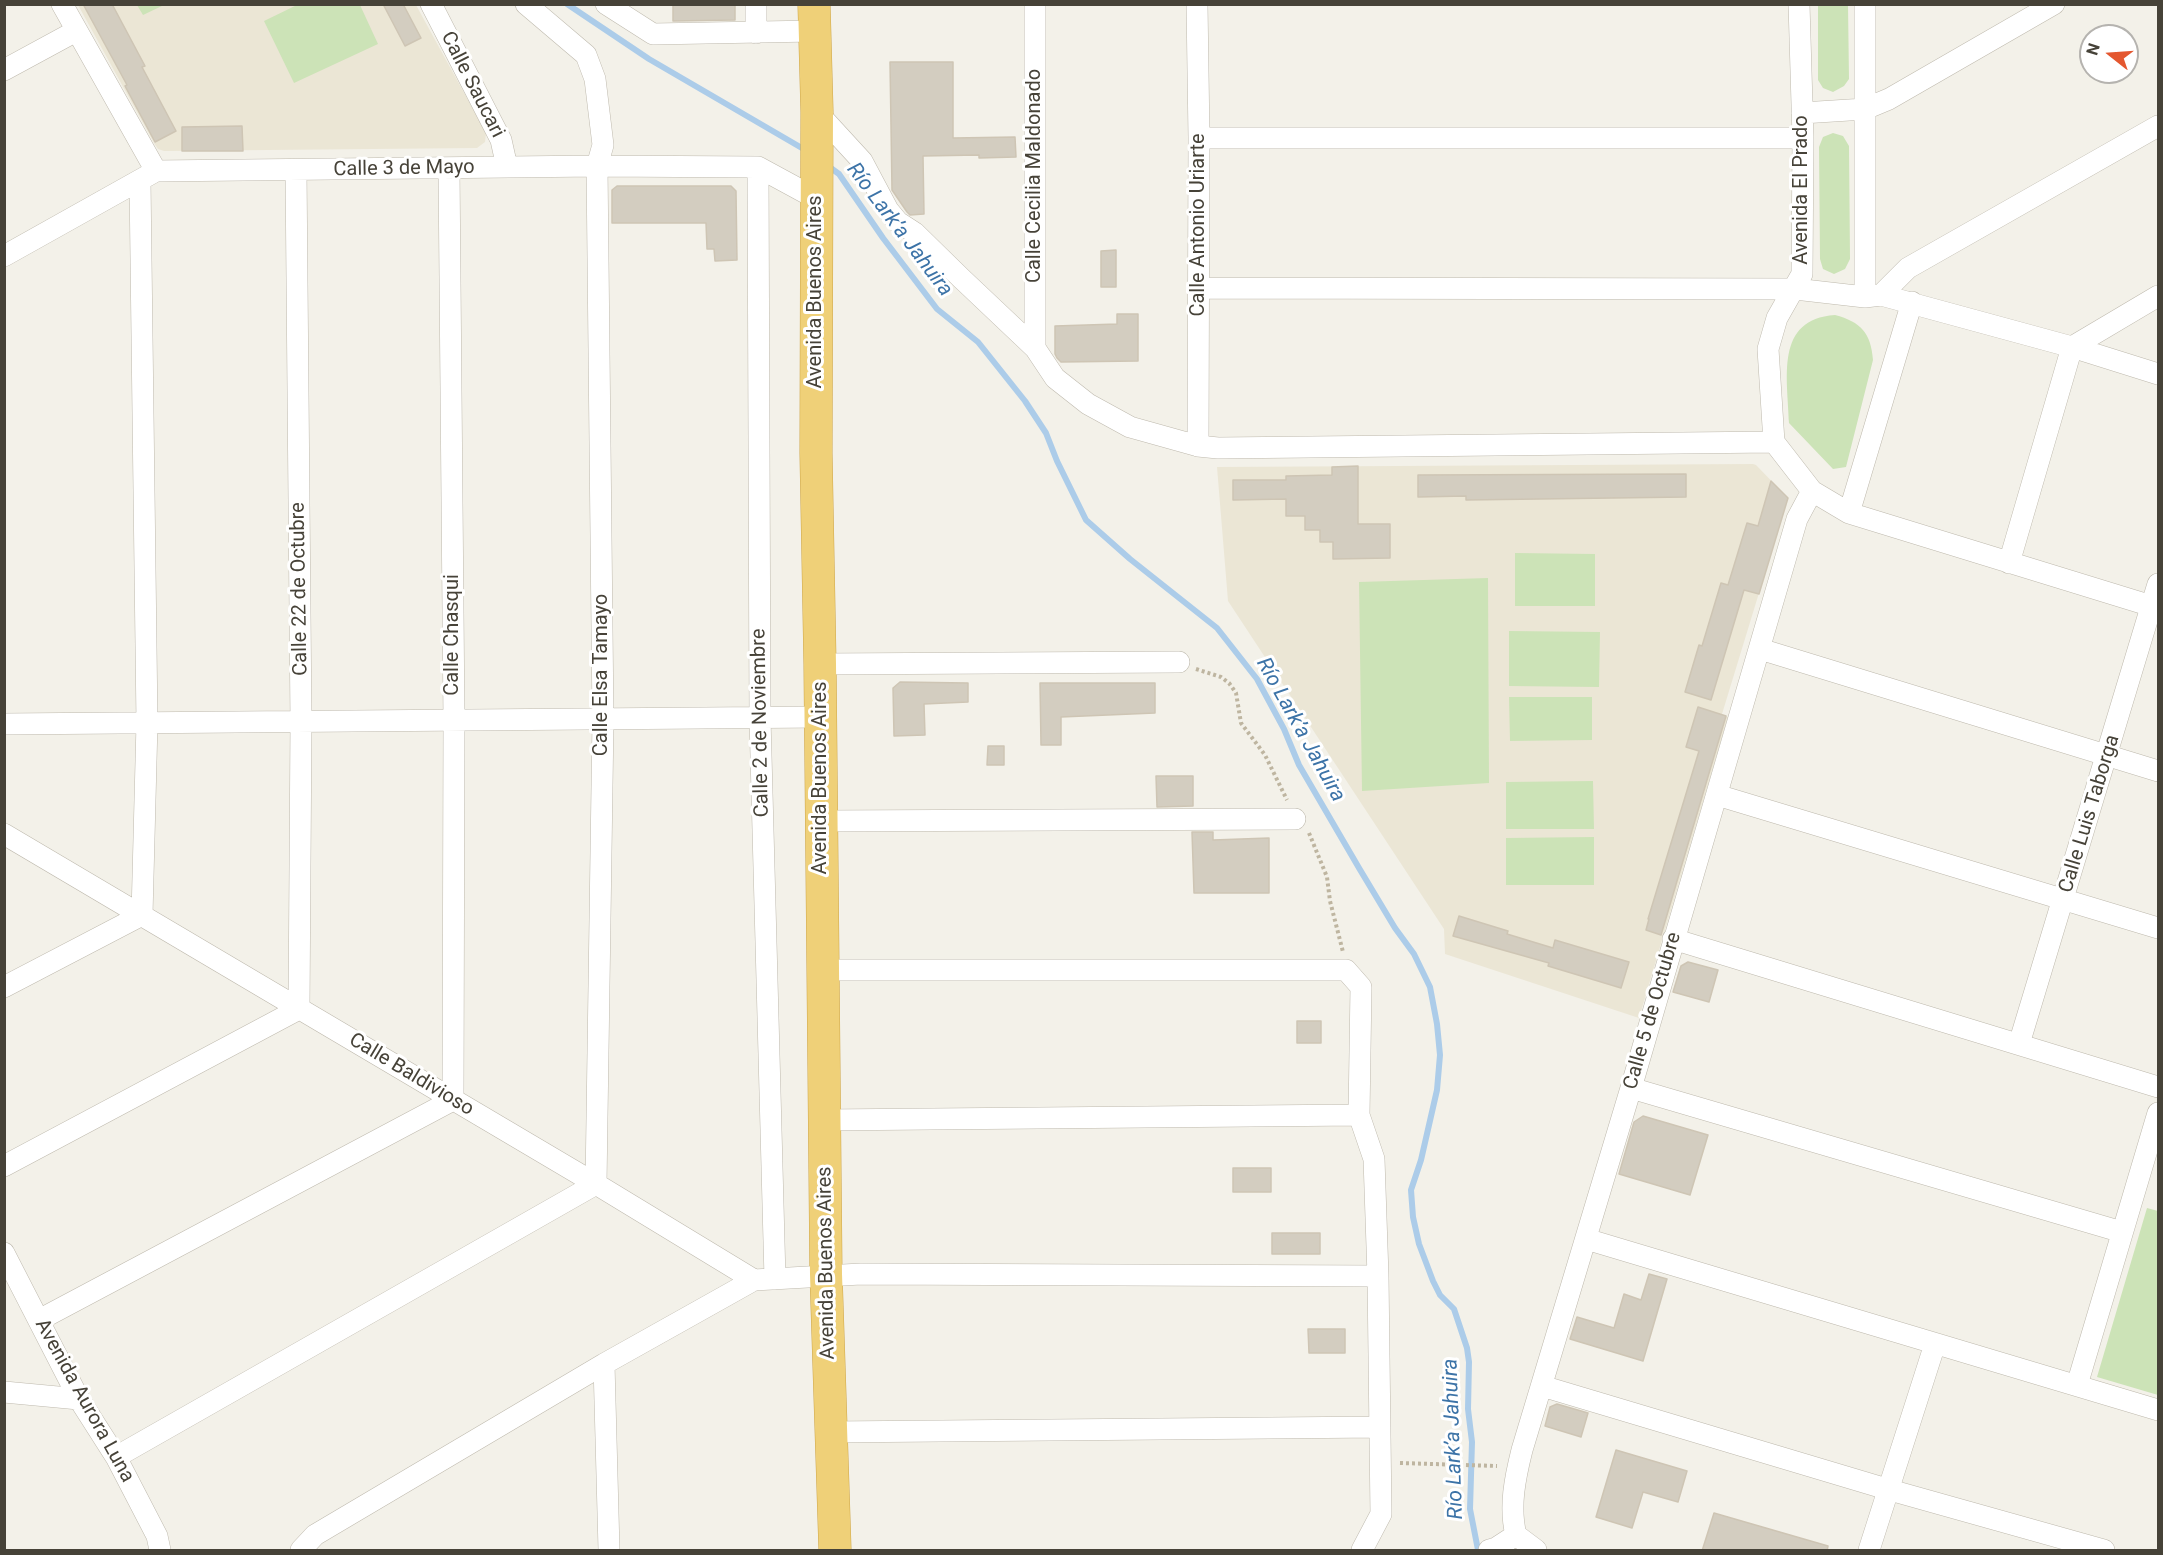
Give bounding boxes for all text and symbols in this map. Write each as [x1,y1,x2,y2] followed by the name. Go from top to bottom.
[2079,24,2139,84] north arrow
[435,28,509,142] street label: Calle Saucari
[2082,41,2104,57] text: N
[1023,69,1047,283] street label: Calle Cecilia Maldonado
[1790,115,1814,265] street label: Avenida El Prado
[1187,133,1211,317] street label: Calle Antonio Uriarte
[333,156,475,182] street label: Calle 3 de Mayo
[841,158,957,302] water label: Río Lark’a Jahuira
[804,195,828,389] street label: Avenida Buenos Aires
[286,502,314,676] street label: Calle 22 de Octubre
[441,574,465,696] street label: Calle Chasqui
[590,594,614,756] street label: Calle Elsa Tamayo
[747,628,775,818] street label: Calle 2 de Noviembre
[1250,654,1350,806] water label: Río Lark’a Jahuira
[809,681,833,875] street label: Avenida Buenos Aires
[2055,732,2125,896] street label: Calle Luis Taborga
[1619,930,1687,1092] street label: Calle 5 de Octubre
[344,1028,478,1122] street label: Calle Baldivioso
[813,1166,841,1360] street label: Avenida Buenos Aires
[29,1315,139,1487] street label: Avenida Aurora Luna
[1439,1358,1469,1520] water label: Río Lark’a Jahuira

